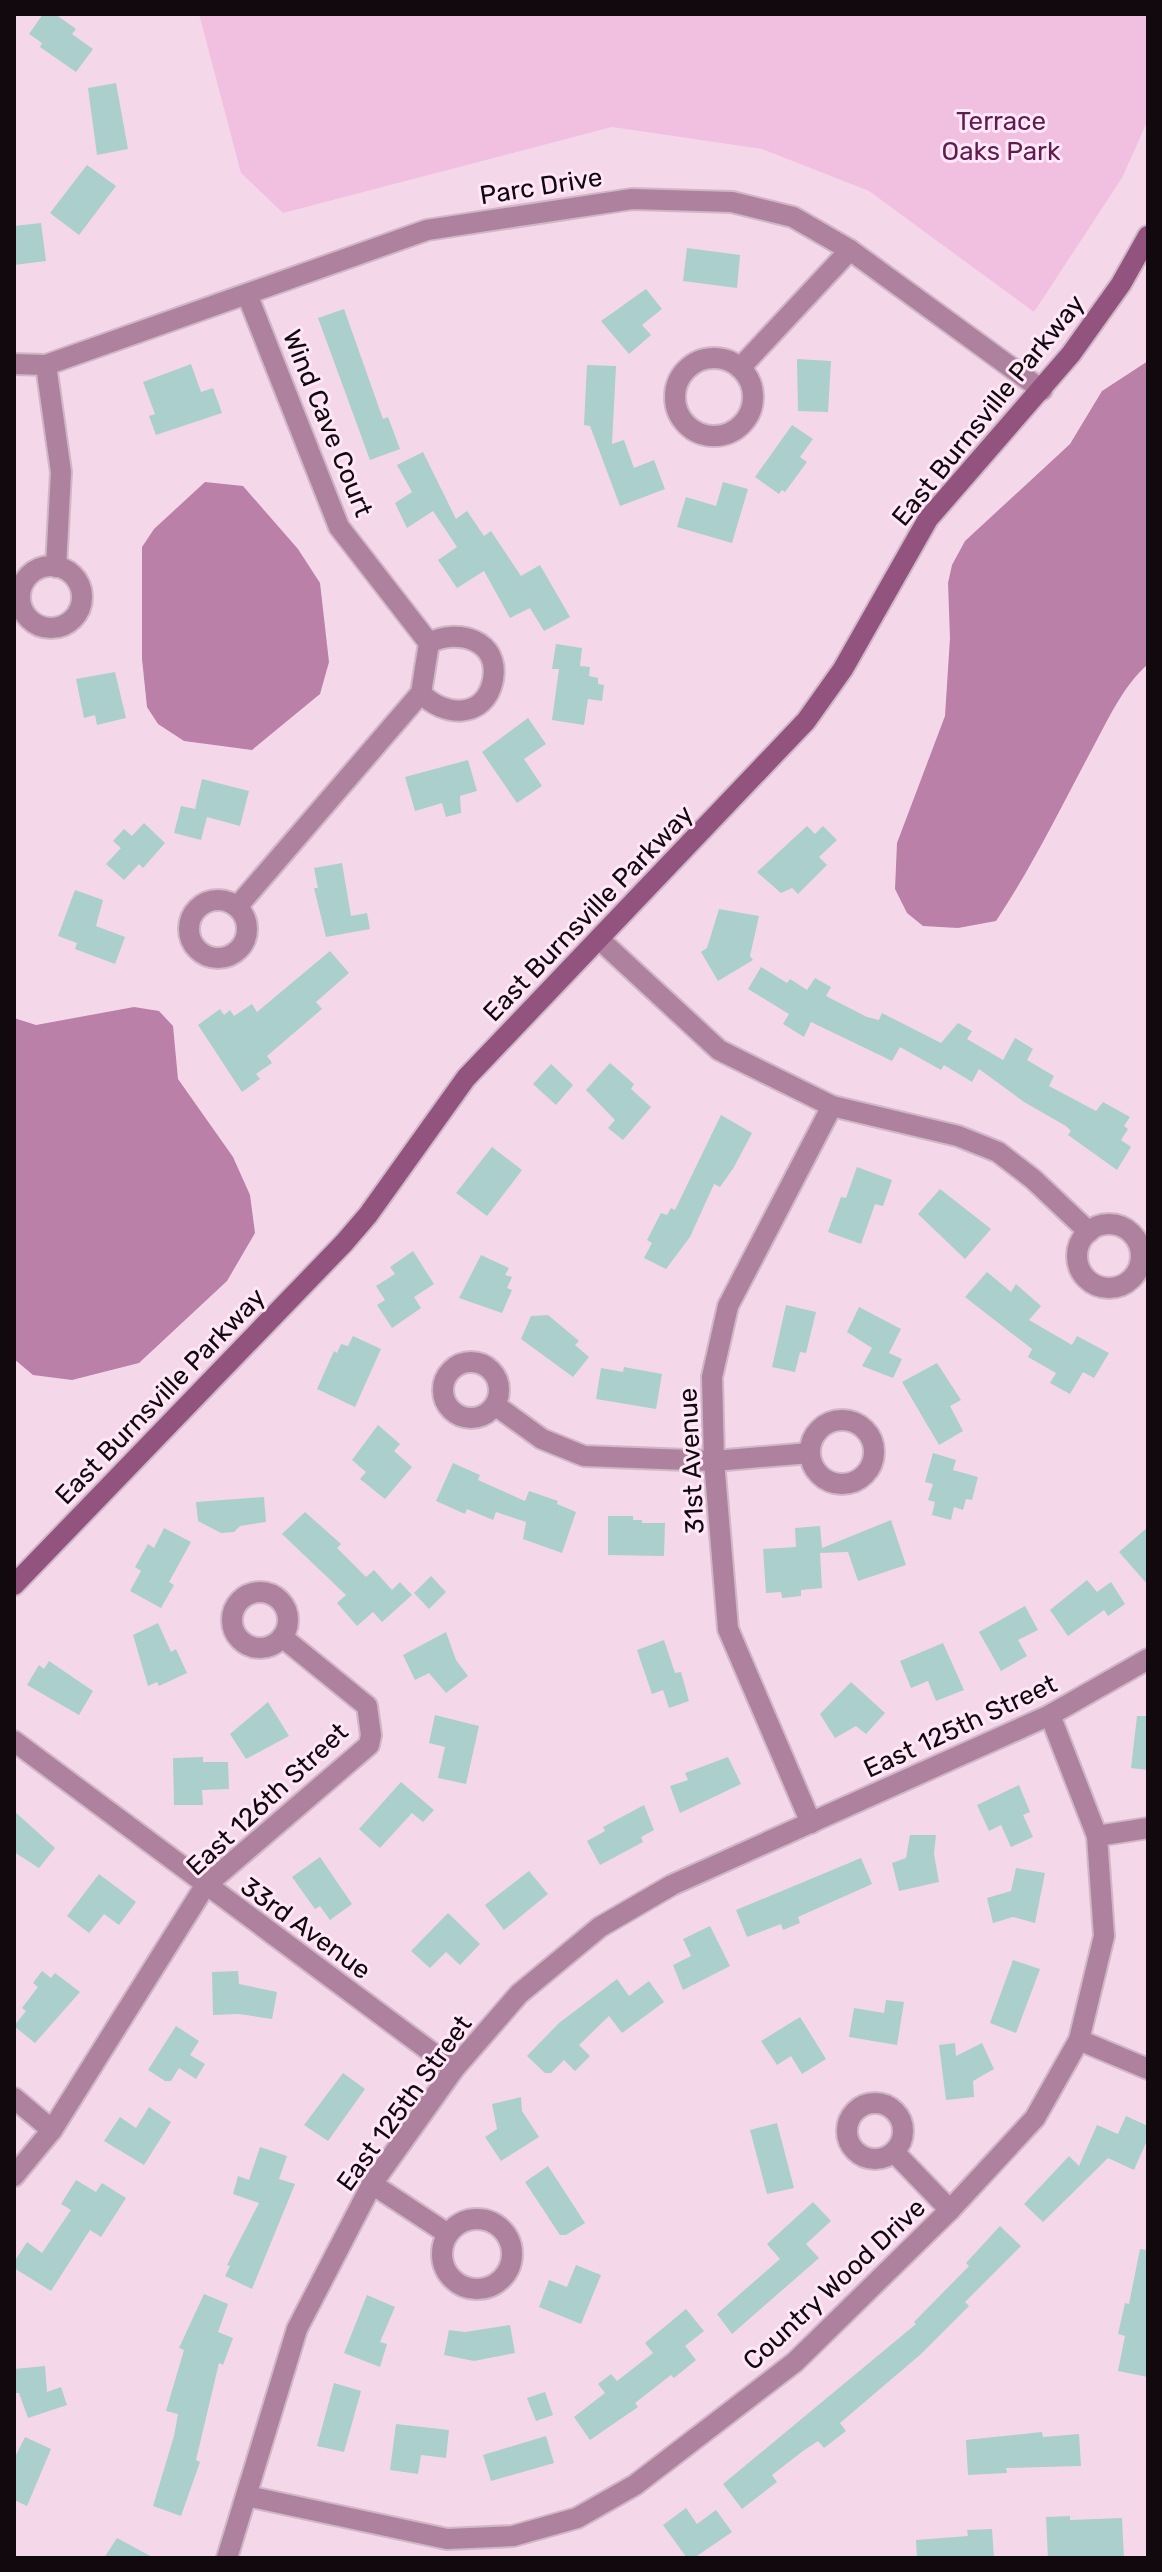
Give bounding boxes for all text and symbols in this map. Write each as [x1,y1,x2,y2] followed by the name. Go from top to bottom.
[942,106,1061,167] park label: Terrace Oaks Park
[478,162,605,211] street label: Parc Drive
[886,288,1091,532] street label: East Burnsville Parkway
[276,325,379,521] street label: Wind Cave Court
[477,799,700,1028] street label: East Burnsville Parkway
[49,1282,272,1511] street label: East Burnsville Parkway
[672,1387,711,1535] street label: 31st Avenue
[859,1668,1062,1785] street label: East 125th Street
[180,1717,355,1882] street label: East 126th Street
[235,1871,377,1986] street label: 33rd Avenue
[330,2010,478,2197] street label: East 125th Street
[737,2192,932,2377] street label: Country Wood Drive

